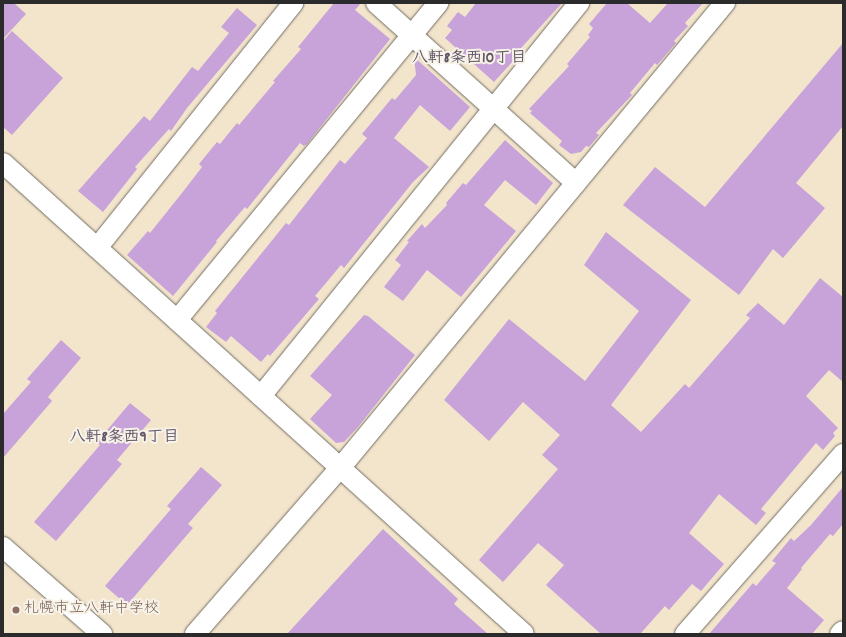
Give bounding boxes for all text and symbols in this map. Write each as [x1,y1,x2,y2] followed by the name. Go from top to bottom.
[412,49,526,69] district label: 八軒8条西10丁目
[69,428,179,448] district label: 八軒8条西9丁目
[24,601,159,619] place label: 札幌市立八軒中学校
[11,605,21,615] marker: 札幌市立八軒中学校

